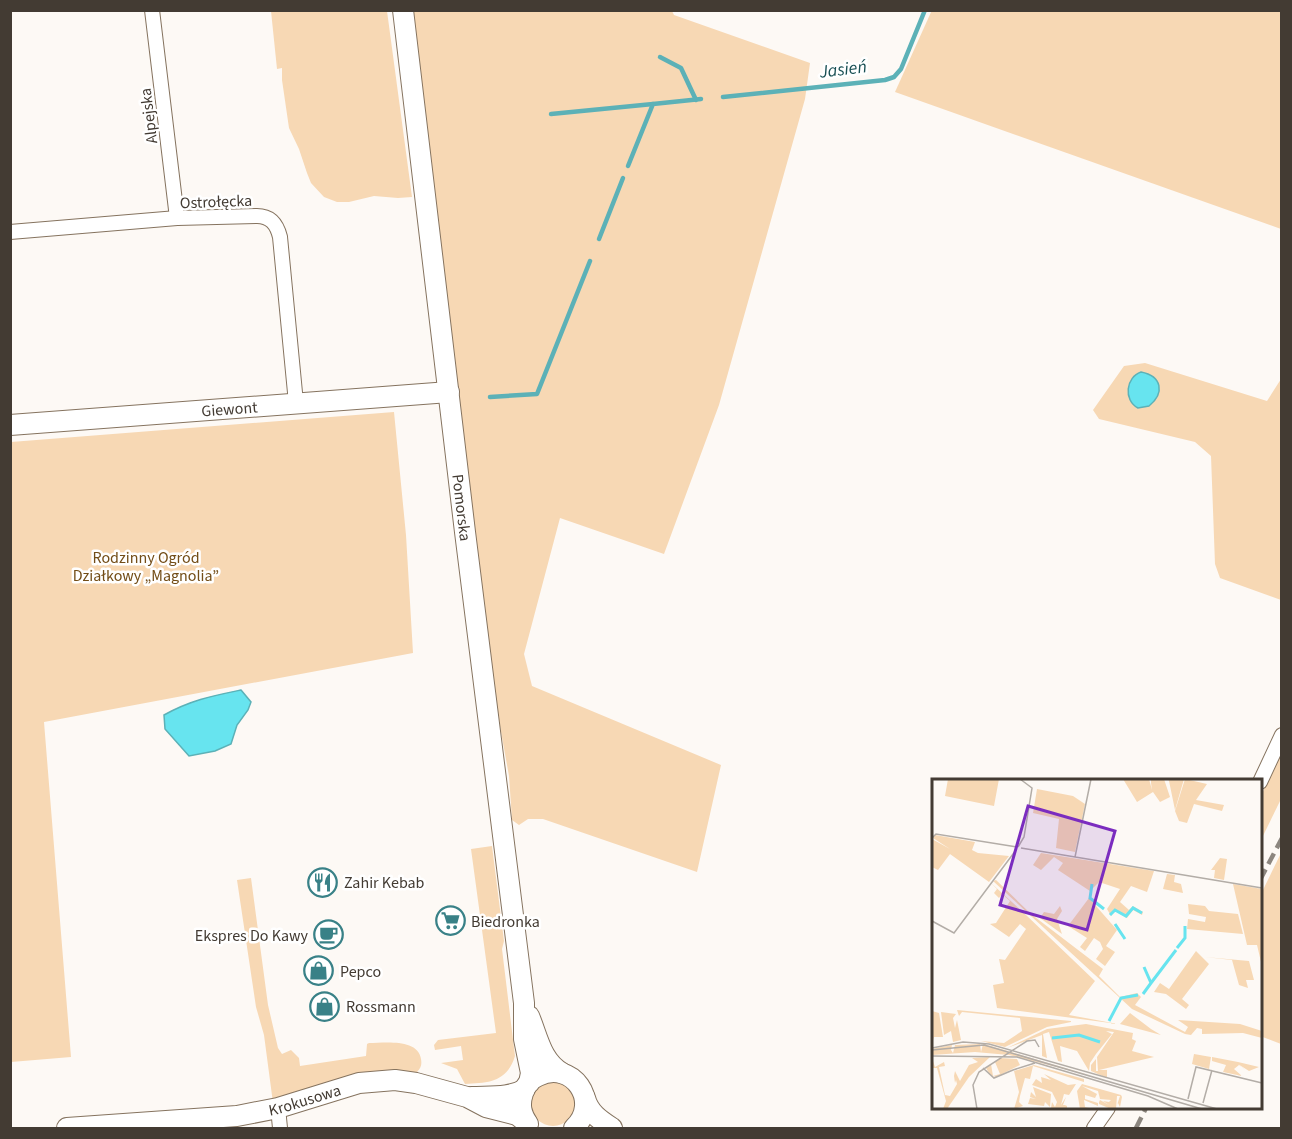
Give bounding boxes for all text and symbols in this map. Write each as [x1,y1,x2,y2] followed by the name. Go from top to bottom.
[817,54,869,85] water label: Jasień
[135,87,163,145] street label: Alpejska
[180,190,253,214] street label: Ostrołęcka
[201,396,259,423] street label: Giewont
[446,473,476,542] street label: Pomorska
[73,547,219,587] park label: Rodzinny Ogród Działkowy „Magnolia”
[932,779,1262,1109] inset map
[307,866,339,898] restaurant icon: Zahir Kebab
[344,872,425,894] place label: Zahir Kebab
[434,905,466,937] supermarket icon: Biedronka
[471,911,540,933] place label: Biedronka
[313,919,345,951] cafe icon: Ekspres Do Kawy
[195,925,309,947] place label: Ekspres Do Kawy
[303,955,335,987] shop icon: Pepco
[340,961,381,983] place label: Pepco
[309,990,341,1022] shop icon: Rossmann
[346,996,416,1018] place label: Rossmann
[267,1079,344,1122] street label: Krokusowa

